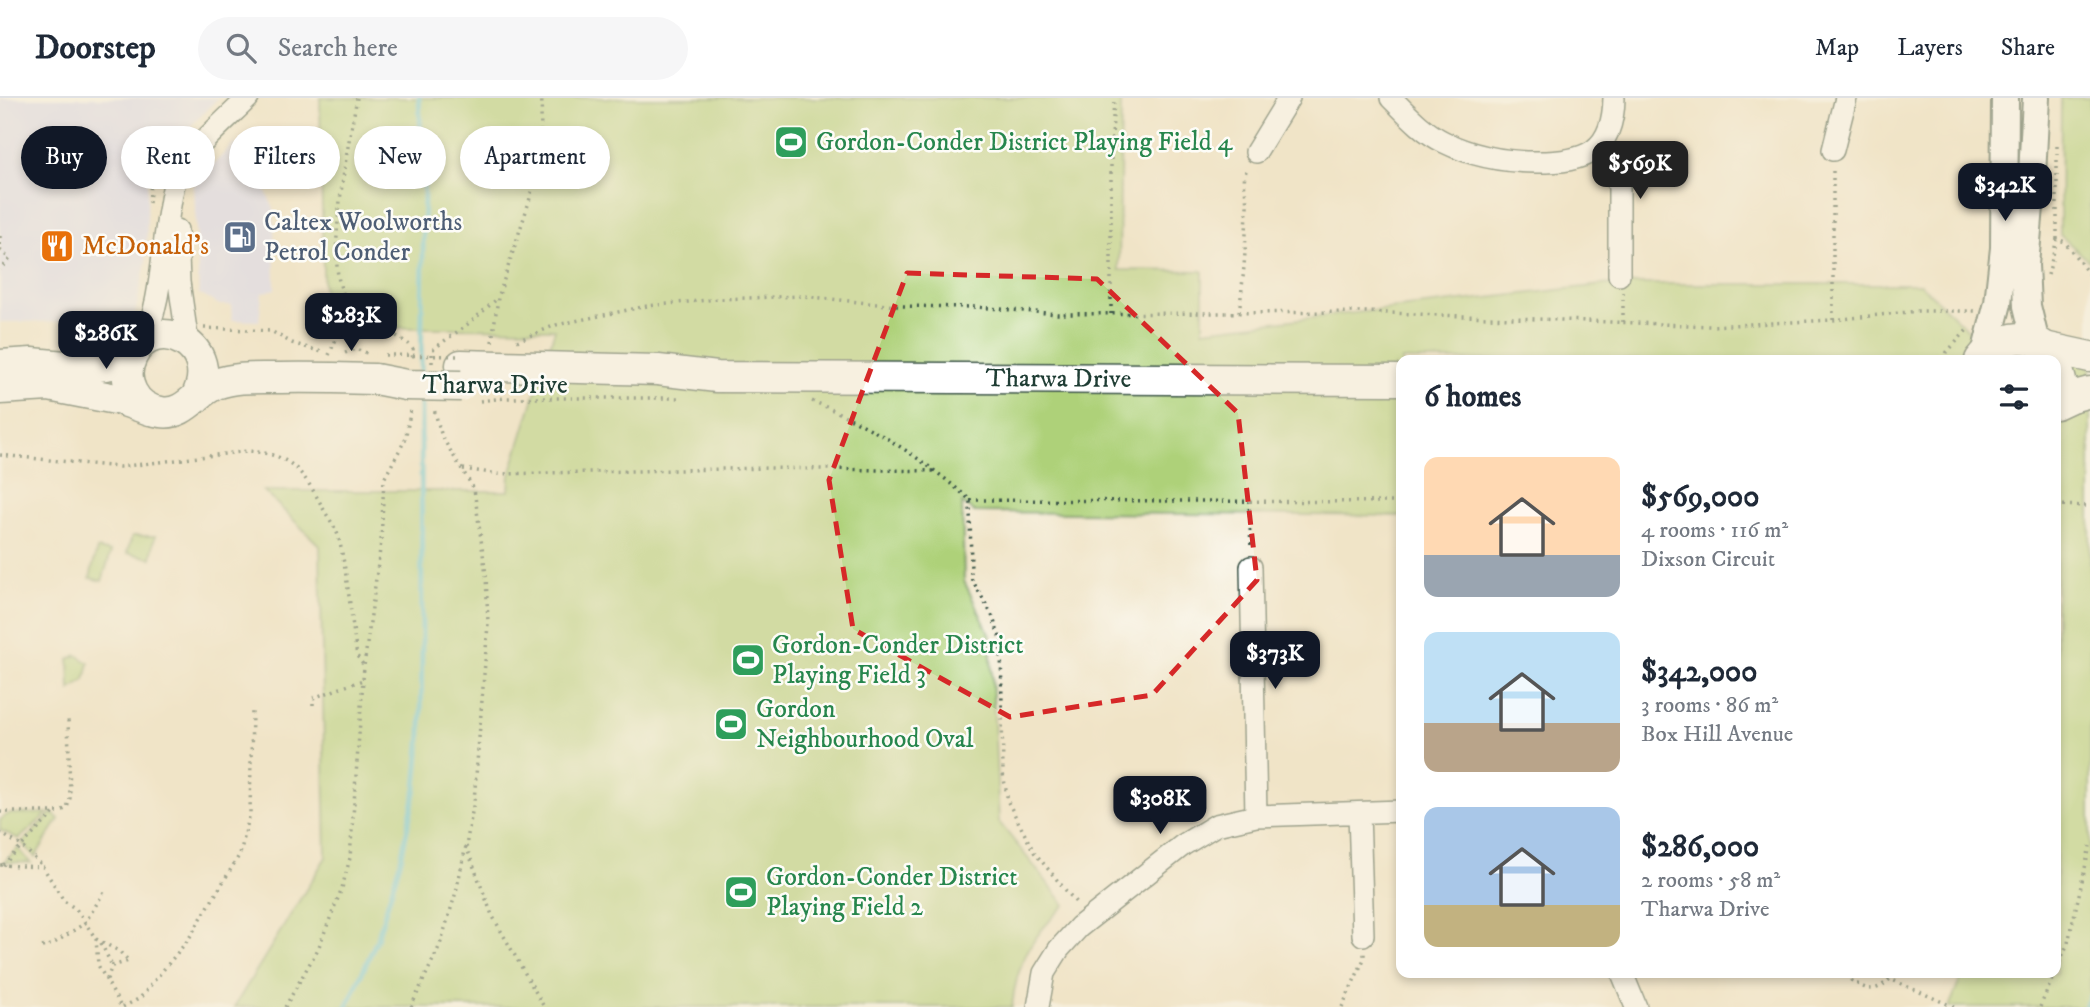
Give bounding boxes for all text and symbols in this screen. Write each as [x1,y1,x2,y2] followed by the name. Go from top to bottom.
[198,17,688,80] search box
[35,28,156,69] text: Doorstep
[222,29,260,67] icon: search
[278,32,398,65] text: Search here
[1815,33,1859,63] text: Map
[1897,33,1963,63] text: Layers
[2001,33,2055,63] text: Share
[772,123,810,161] sports icon: Gordon-Conder District Playing Field 4
[21,126,107,189] chip: Buy
[121,126,215,189] chip: Rent
[229,126,340,189] chip: Filters
[354,126,446,189] chip: New
[460,126,610,189] chip: Apartment
[816,126,1233,159] place label: Gordon-Conder District Playing Field 4
[1591,141,1689,201] pin: $569K
[1608,149,1672,178] text: $569K
[1956,164,2054,223] pin: $342K
[1974,171,2036,200] text: $342K
[264,206,462,269] place label: Caltex Woolworths Petrol Conder
[221,218,259,256] fuel station icon: Caltex Woolworths Petrol Conder
[38,227,76,265] restaurant icon: McDonald's
[82,230,209,263] place label: McDonald's
[302,294,400,353] pin: $283K
[321,301,381,330] text: $283K
[57,312,155,371] pin: $286K
[74,319,138,348] text: $286K
[986,362,1131,395] street label: Tharwa Drive
[422,369,568,402] street label: Tharwa Drive
[1995,378,2033,416] icon: filters
[1424,379,1521,416] text: 6 homes
[1641,479,1759,516] text: $569,000
[1480,485,1564,569] icon: home
[1641,516,1788,545] text: 4 rooms · 116 m²
[1641,545,1775,574] text: Dixson Circuit
[772,629,1024,692] place label: Gordon-Conder District Playing Field 3
[1226,632,1324,691] pin: $373K
[1246,639,1304,668] text: $373K
[729,641,767,679] sports icon: Gordon-Conder District Playing Field 3
[1641,654,1757,691] text: $342,000
[1480,660,1564,744] icon: home
[1641,691,1778,720] text: 3 rooms · 86 m²
[756,693,974,756] place label: Gordon Neighbourhood Oval
[712,705,750,743] sports icon: Gordon Neighbourhood Oval
[1641,720,1793,749] text: Box Hill Avenue
[1111,776,1209,836] pin: $308K
[1129,784,1191,813] text: $308K
[1641,829,1759,866] text: $286,000
[1480,835,1564,919] icon: home
[766,861,1018,924] place label: Gordon-Conder District Playing Field 2
[1641,866,1780,895] text: 2 rooms · 58 m²
[722,873,760,911] sports icon: Gordon-Conder District Playing Field 2
[1641,895,1770,924] text: Tharwa Drive

